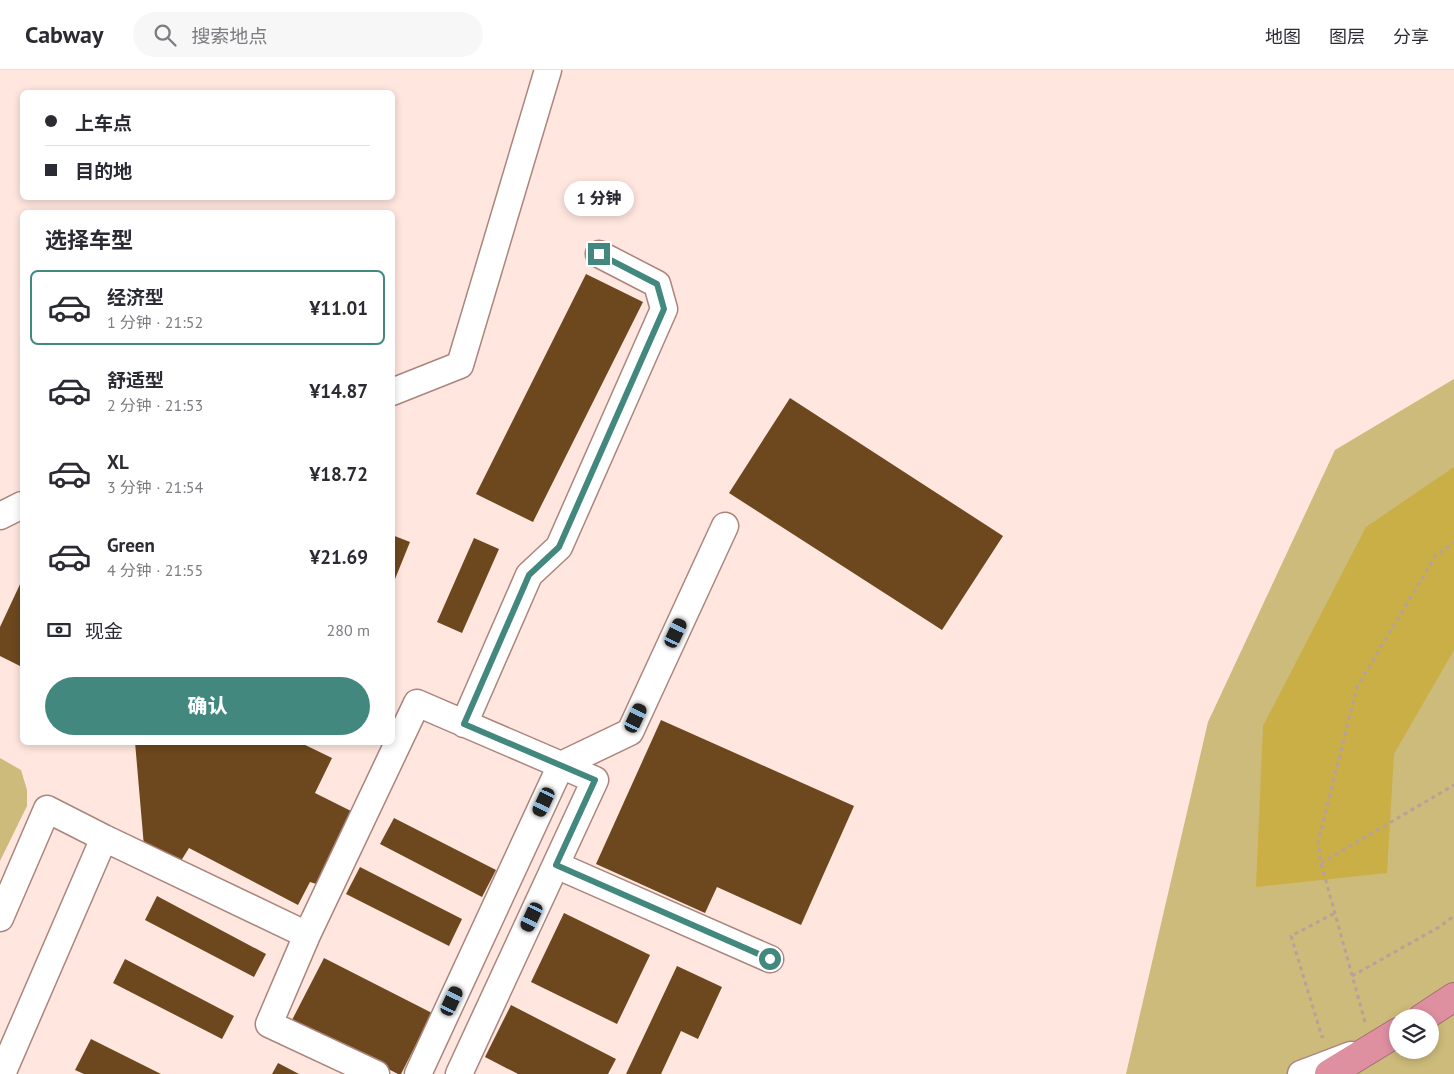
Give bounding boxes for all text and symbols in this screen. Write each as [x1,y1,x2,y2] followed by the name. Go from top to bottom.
[133,12,483,57] search box
[25,19,103,50] text: Cabway
[151,21,179,49] icon: search
[191,24,267,48] text: 搜索地点
[1265,25,1301,48] text: 地图
[1329,25,1365,48] text: 图层
[1393,25,1429,48] text: 分享
[75,111,132,135] text: 上车点
[75,159,132,183] text: 目的地
[564,181,634,216] callout: 1 分钟
[576,188,622,208] text: 1 分钟
[45,226,133,254] text: 选择车型
[588,243,610,265] route end
[47,285,92,330] icon: car
[107,285,164,309] text: 经济型
[309,296,368,320] text: ¥11.01
[107,312,203,332] text: 1 分钟 · 21:52
[47,368,92,413] icon: car
[107,368,164,392] text: 舒适型
[309,379,368,403] text: ¥14.87
[107,395,203,415] text: 2 分钟 · 21:53
[107,450,129,474] text: XL
[47,451,92,496] icon: car
[309,462,368,486] text: ¥18.72
[107,477,203,497] text: 3 分钟 · 21:54
[107,533,155,557] text: Green
[47,534,92,579] icon: car
[309,545,368,569] text: ¥21.69
[107,560,203,580] text: 4 分钟 · 21:55
[45,616,73,644] icon: cash
[662,616,689,650] car
[85,619,123,643] text: 现金
[327,620,370,640] text: 280 m
[45,677,370,735] button: 确认
[622,701,649,735] car
[530,785,557,819] car
[518,900,545,934] car
[759,948,781,970] route start
[438,984,465,1018] car
[1389,1009,1439,1059] map controls
[1389,1009,1439,1059] button: layers

